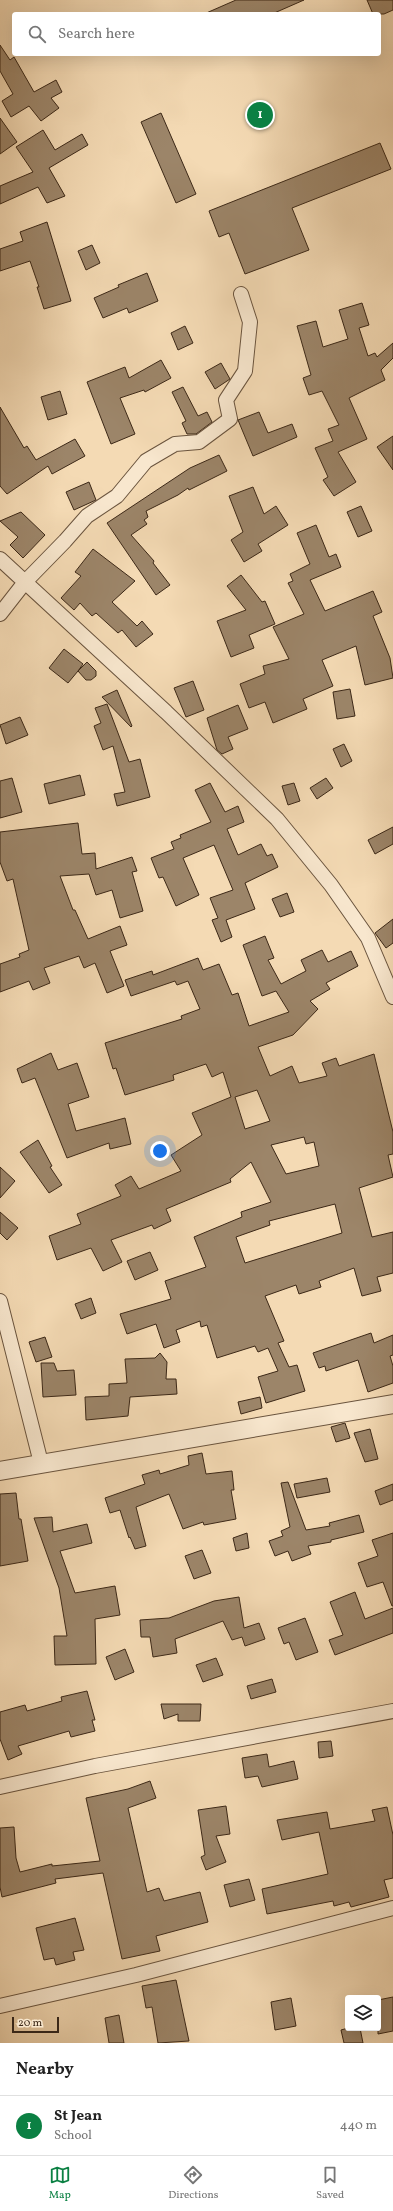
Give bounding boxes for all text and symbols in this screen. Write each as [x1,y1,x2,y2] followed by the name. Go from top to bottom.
[12,12,381,56] search box
[26,23,48,45] icon: search
[58,24,135,45] text: Search here
[247,100,273,130] pin: 1
[150,1141,170,1161] your location
[345,1995,381,2031] map controls
[345,1995,381,2031] button: layers
[12,2015,59,2034] scale bar
[18,2016,42,2031] text: 20 m
[16,2058,74,2081] text: Nearby
[54,2106,102,2127] text: St Jean
[26,2117,32,2135] text: 1
[340,2117,377,2135] text: 440 m
[54,2127,92,2145] text: School
[49,2164,71,2203] tab: Map
[168,2164,219,2203] tab: Directions
[316,2164,344,2203] tab: Saved

